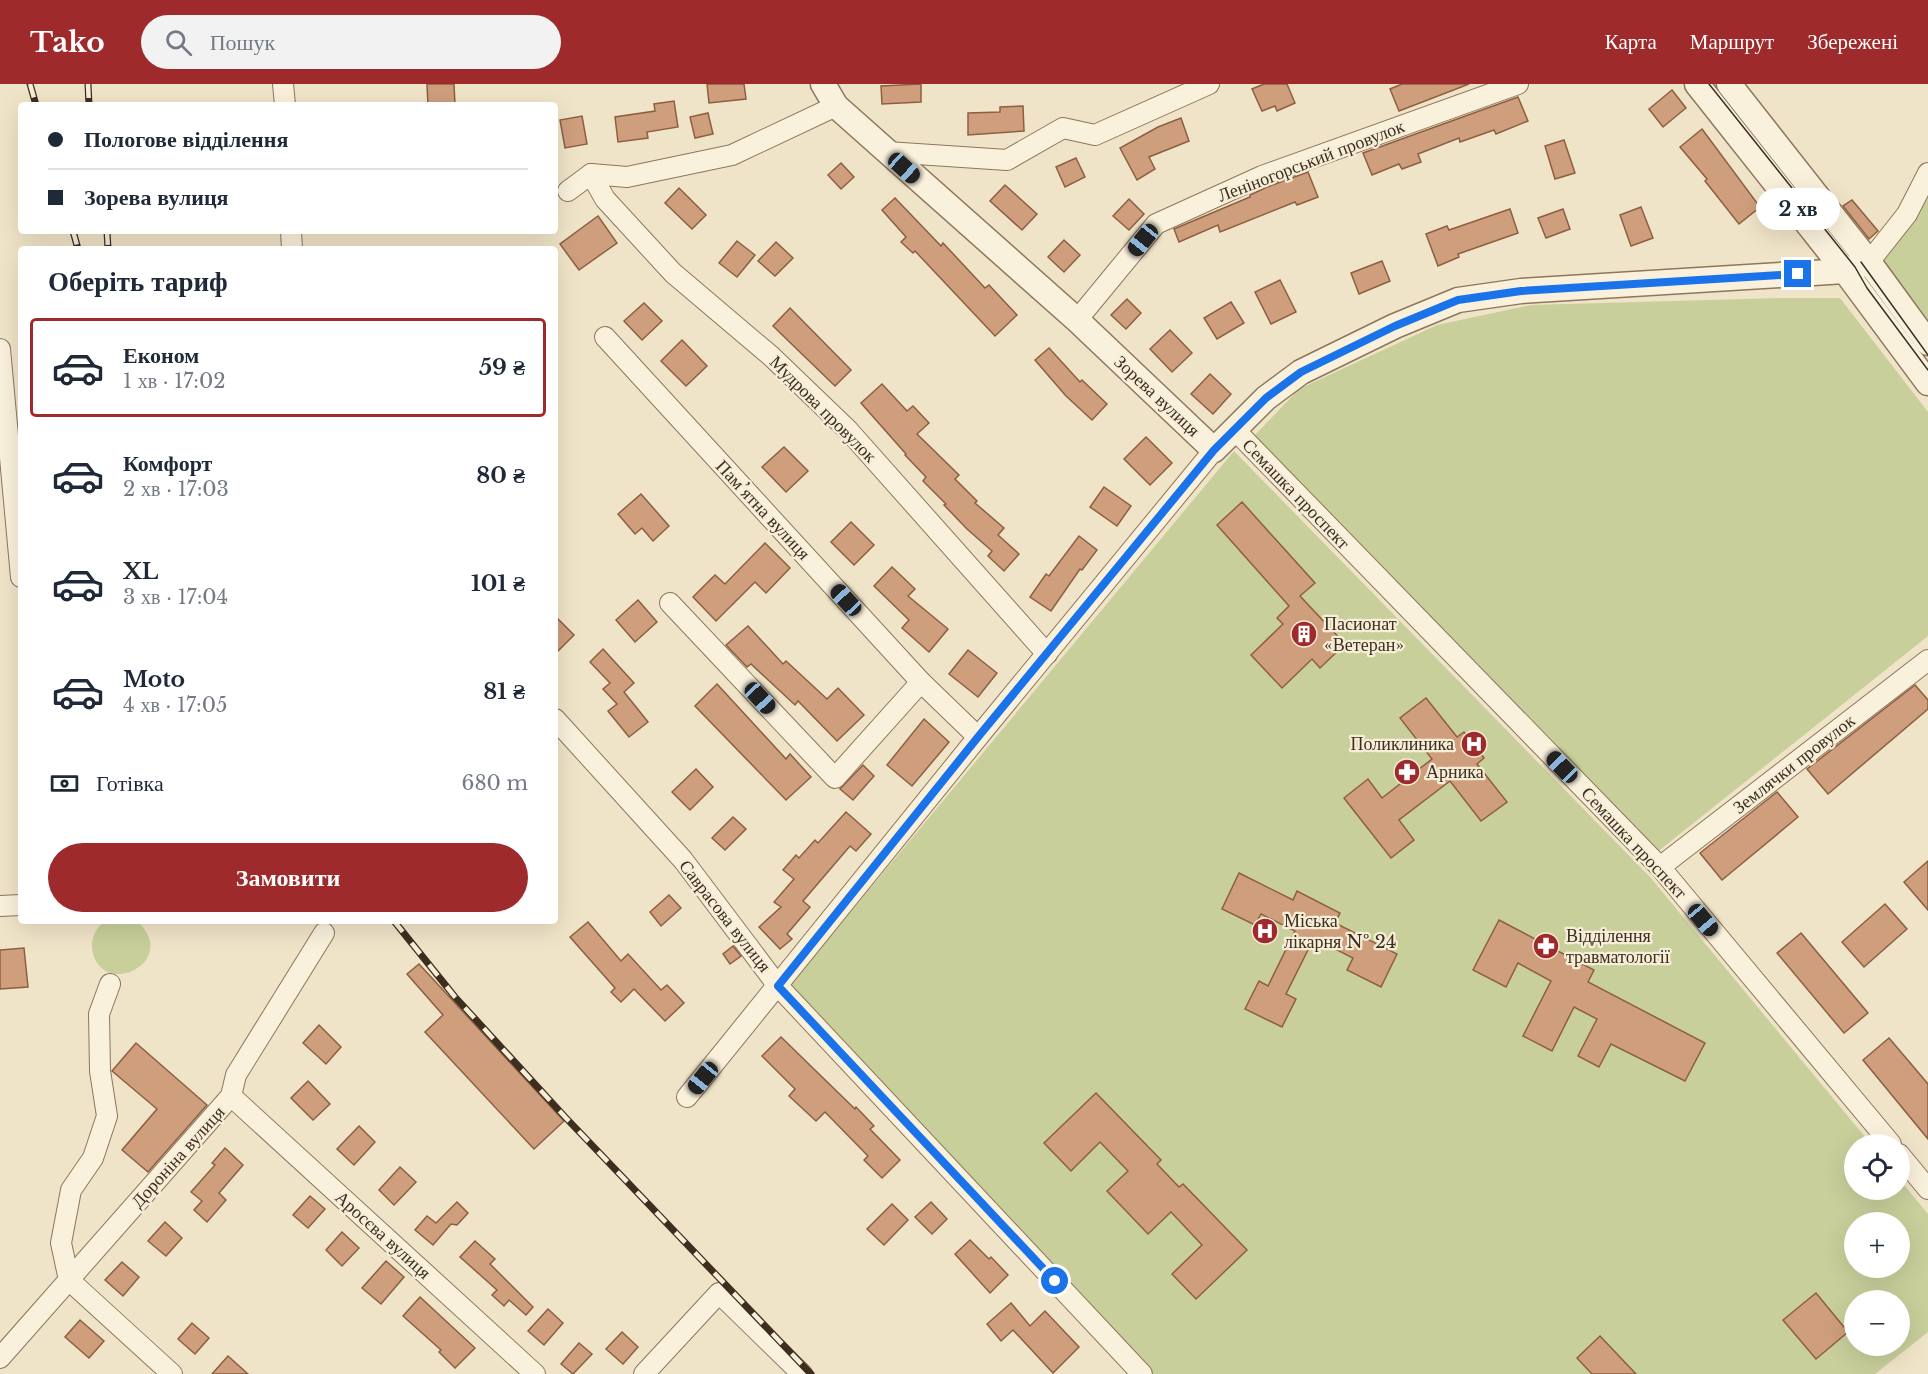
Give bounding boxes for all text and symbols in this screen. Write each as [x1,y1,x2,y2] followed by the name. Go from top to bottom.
[141,15,561,69] search box
[30,25,105,60] text: Tako
[162,26,195,59] icon: search
[210,29,275,56] text: Пошук
[1605,29,1657,55] text: Карта
[1690,29,1774,55] text: Маршрут
[1807,29,1898,55] text: Збережені
[1215,115,1408,207] street label: Леніногорський провулок
[84,126,288,153] text: Пологове відділення
[885,149,923,187] car
[84,184,229,211] text: Зорева вулиця
[1756,187,1840,229] callout: 2 хв
[1778,197,1818,221] text: 2 хв
[1125,220,1161,260] car
[1784,260,1811,287] route end
[48,265,228,298] text: Оберіть тариф
[51,341,105,395] icon: car
[123,342,199,369] text: Економ
[765,351,881,467] street label: Мудрова провулок
[1110,351,1204,441] street label: Зорева вулиця
[479,354,525,381] text: 59 ₴
[123,369,226,393] text: 1 хв · 17:02
[1238,434,1354,554] street label: Семашка проспект
[51,449,105,503] icon: car
[123,450,212,477] text: Комфорт
[711,456,815,564] street label: Пам’ятна вулиця
[476,462,525,489] text: 80 ₴
[123,477,229,501] text: 2 хв · 17:03
[51,557,105,611] icon: car
[123,558,158,585] text: XL
[471,570,525,597] text: 101 ₴
[827,581,865,619] car
[123,585,228,609] text: 3 хв · 17:04
[1324,613,1404,656] place label: Пасионат «Ветеран»
[1289,619,1319,649] building icon: Пасионат «Ветеран»
[51,665,105,719] icon: car
[123,666,185,693] text: Moto
[483,678,525,705] text: 81 ₴
[741,679,779,717] car
[123,693,227,717] text: 4 хв · 17:05
[1729,709,1860,818] street label: Землячки провулок
[1459,729,1489,759] hospital icon: Поликлиника
[1351,733,1454,755] place label: Поликлиника
[1543,748,1581,786] car
[1392,757,1422,787] pharmacy icon: Арника
[1426,761,1484,783] place label: Арника
[48,767,81,800] icon: cash
[96,770,164,797] text: Готівка
[462,771,528,795] text: 680 m
[1576,782,1692,904] street label: Семашка проспект
[48,843,528,912] button: Замовити
[674,855,776,977] street label: Саврасова вулиця
[1685,900,1721,940] car
[1284,910,1396,953] place label: Міська лікарня № 24
[1250,916,1280,946] hospital icon: Міська лікарня № 24
[1566,925,1670,968] place label: Відділення травматології
[1531,931,1561,961] pharmacy icon: Відділення травматології
[685,1058,721,1098] car
[127,1102,229,1212] street label: Дороніна вулиця
[1844,1134,1910,1356] map controls
[1844,1134,1910,1200] button: locate
[331,1186,435,1284] street label: Аросєва вулиця
[1844,1212,1910,1278] button: +
[1041,1267,1068,1294] route start
[1844,1290,1910,1356] button: −

